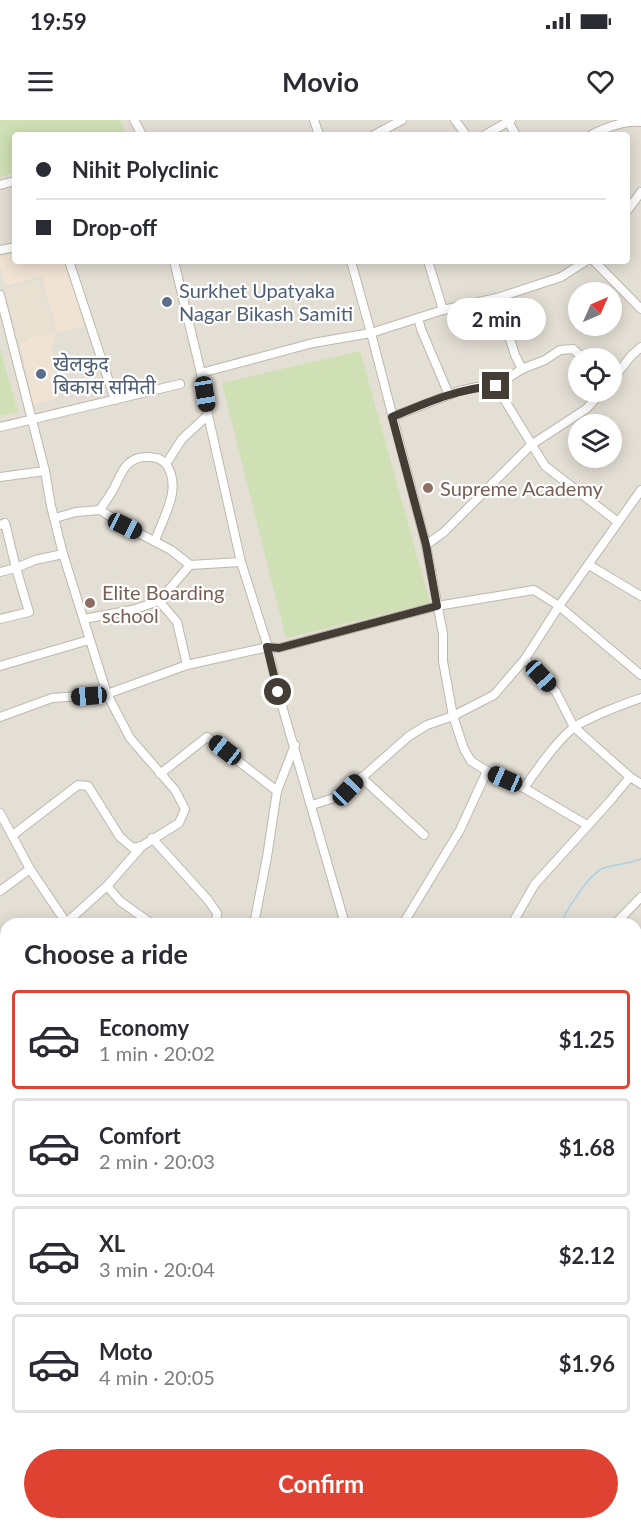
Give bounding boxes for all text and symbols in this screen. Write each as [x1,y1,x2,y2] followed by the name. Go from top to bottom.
[30,8,87,35] text: 19:59
[24,65,57,98] icon: menu
[282,65,359,98] text: Movio
[584,65,617,98] icon: heart
[72,156,219,183] text: Nihit Polyclinic
[72,214,157,241] text: Drop-off
[179,278,353,325] place label: Surkhet Upatyaka Nagar Bikash Samiti
[568,282,622,336] north arrow
[568,282,622,468] map controls
[160,295,174,309] marker: Surkhet Upatyaka Nagar Bikash Samiti
[446,299,546,341] callout: 2 min
[472,307,521,331] text: 2 min
[568,348,622,402] button: locate
[53,351,157,398] place label: खेलकुद बिकास समिती
[34,367,48,381] marker: खेलकुद बिकास समिती
[482,372,509,399] route end
[193,375,217,413] car
[568,414,622,468] button: layers
[440,476,604,500] place label: Supreme Academy
[421,481,435,495] marker: Supreme Academy
[105,510,145,542] car
[102,580,224,627] place label: Elite Boarding school
[83,596,97,610] marker: Elite Boarding school
[522,657,560,695] car
[264,678,291,705] route start
[70,686,108,706] car
[205,732,245,768] car
[485,763,525,795] car
[329,771,367,809] car
[24,937,188,970] text: Choose a ride
[27,1013,81,1067] icon: car
[99,1014,189,1041] text: Economy
[559,1026,615,1053] text: $1.25
[99,1041,215,1065] text: 1 min · 20:02
[27,1121,81,1175] icon: car
[99,1122,181,1149] text: Comfort
[559,1134,615,1161] text: $1.68
[99,1149,215,1173] text: 2 min · 20:03
[27,1229,81,1283] icon: car
[99,1230,125,1257] text: XL
[559,1242,615,1269] text: $2.12
[99,1257,215,1281] text: 3 min · 20:04
[27,1337,81,1391] icon: car
[99,1338,153,1365] text: Moto
[559,1350,615,1377] text: $1.96
[99,1365,215,1389] text: 4 min · 20:05
[24,1449,618,1518] button: Confirm

